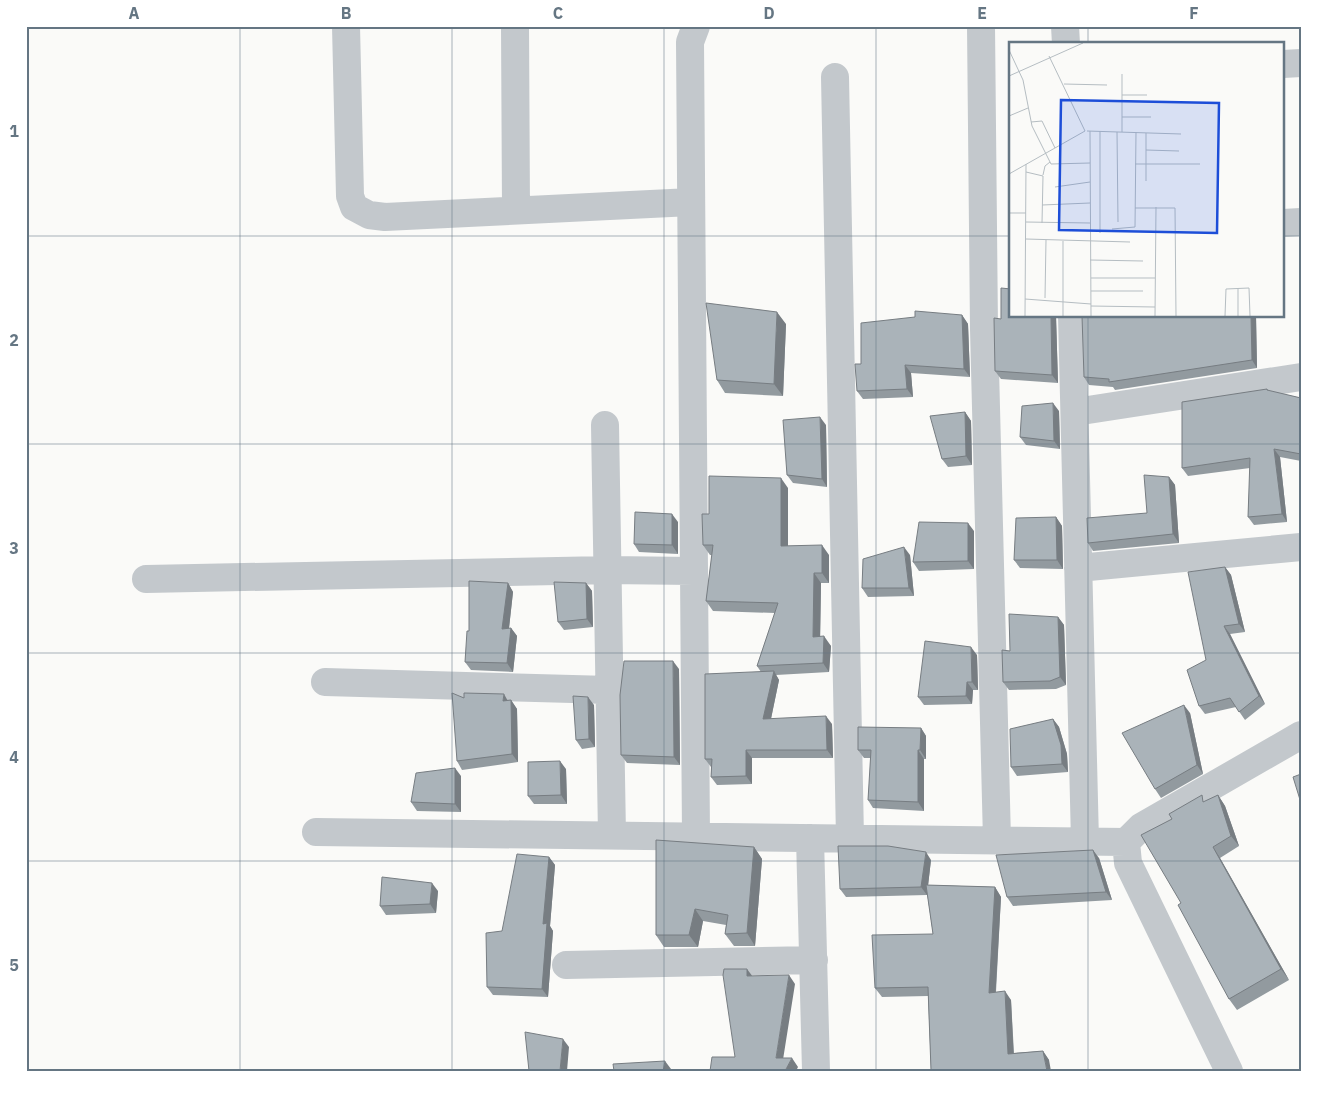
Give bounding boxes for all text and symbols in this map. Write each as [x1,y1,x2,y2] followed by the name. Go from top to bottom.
[129,3,140,23] text: A
[341,3,352,23] text: B
[553,3,563,23] text: C
[763,3,775,23] text: D
[977,3,987,23] text: E
[1189,3,1199,23] text: F
[1009,42,1284,318] inset map
[9,121,19,141] text: 1
[9,330,19,350] text: 2
[9,538,19,558] text: 3
[9,747,19,767] text: 4
[9,955,19,975] text: 5

